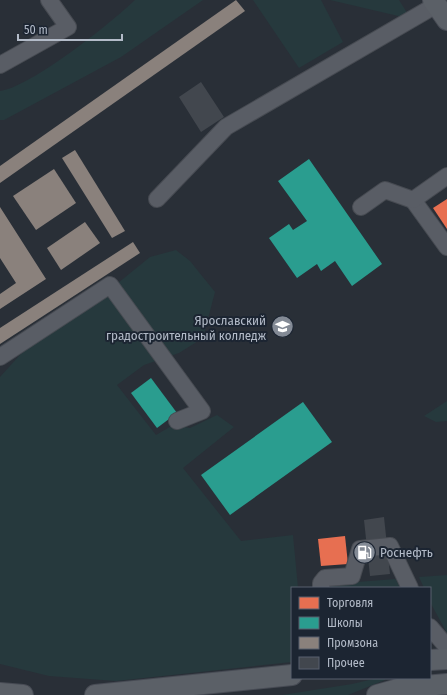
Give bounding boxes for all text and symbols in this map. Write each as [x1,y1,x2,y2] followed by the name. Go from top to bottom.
[18,16,122,42] scale bar
[24,23,48,37] text: 50 m
[106,313,267,343] place label: Ярославский градостроительный колледж
[269,314,295,340] school or university icon: Ярославский градостроительный колледж
[351,539,377,565] fuel station icon: Роснефть
[380,545,433,560] place label: Роснефть
[291,587,431,679] legend
[327,596,373,610] text: Торговля
[327,616,363,630] text: Школы
[327,636,378,650] text: Промзона
[327,656,365,670] text: Прочее

